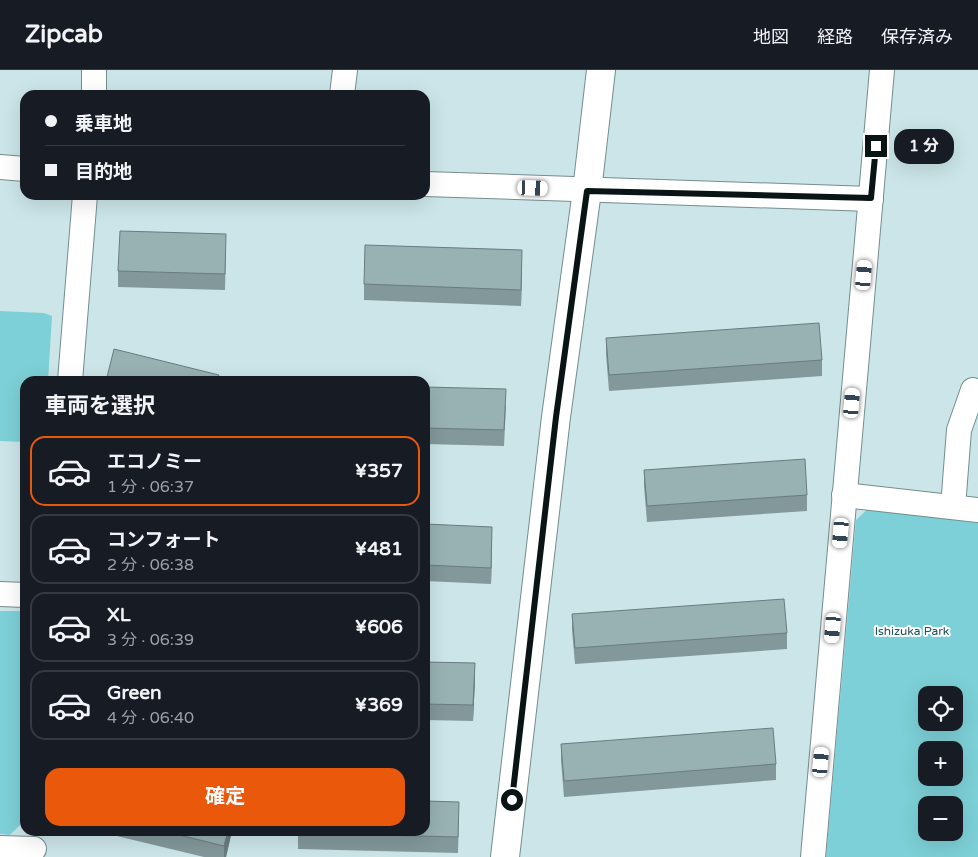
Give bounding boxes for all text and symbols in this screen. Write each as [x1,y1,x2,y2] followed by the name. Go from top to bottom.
[25,20,103,49] text: Zipcab
[753,26,789,48] text: 地図
[817,26,853,48] text: 経路
[881,26,953,48] text: 保存済み
[75,113,132,135] text: 乗車地
[894,128,954,164] callout: 1 分
[865,135,887,157] route end
[909,136,939,156] text: 1 分
[75,161,132,183] text: 目的地
[517,180,548,196] car
[855,259,872,291] car
[843,387,860,419] car
[45,393,155,419] text: 車両を選択
[47,449,92,494] icon: car
[107,451,202,473] text: エコノミー
[355,460,403,482] text: ¥357
[107,477,194,497] text: 1 分 · 06:37
[832,517,849,549] car
[47,527,92,572] icon: car
[107,529,220,551] text: コンフォート
[355,538,403,560] text: ¥481
[107,555,194,575] text: 2 分 · 06:38
[107,604,131,626] text: XL
[47,605,92,650] icon: car
[824,612,841,644] car
[355,616,403,638] text: ¥606
[875,624,950,638] park label: Ishizuka Park
[107,630,194,650] text: 3 分 · 06:39
[107,682,161,704] text: Green
[47,683,92,728] icon: car
[918,686,963,841] map controls
[918,686,963,731] button: locate
[355,694,403,716] text: ¥369
[107,708,194,728] text: 4 分 · 06:40
[918,741,963,786] button: +
[812,746,829,778] car
[45,768,405,826] button: 確定
[501,789,523,811] route start
[918,796,963,841] button: −

